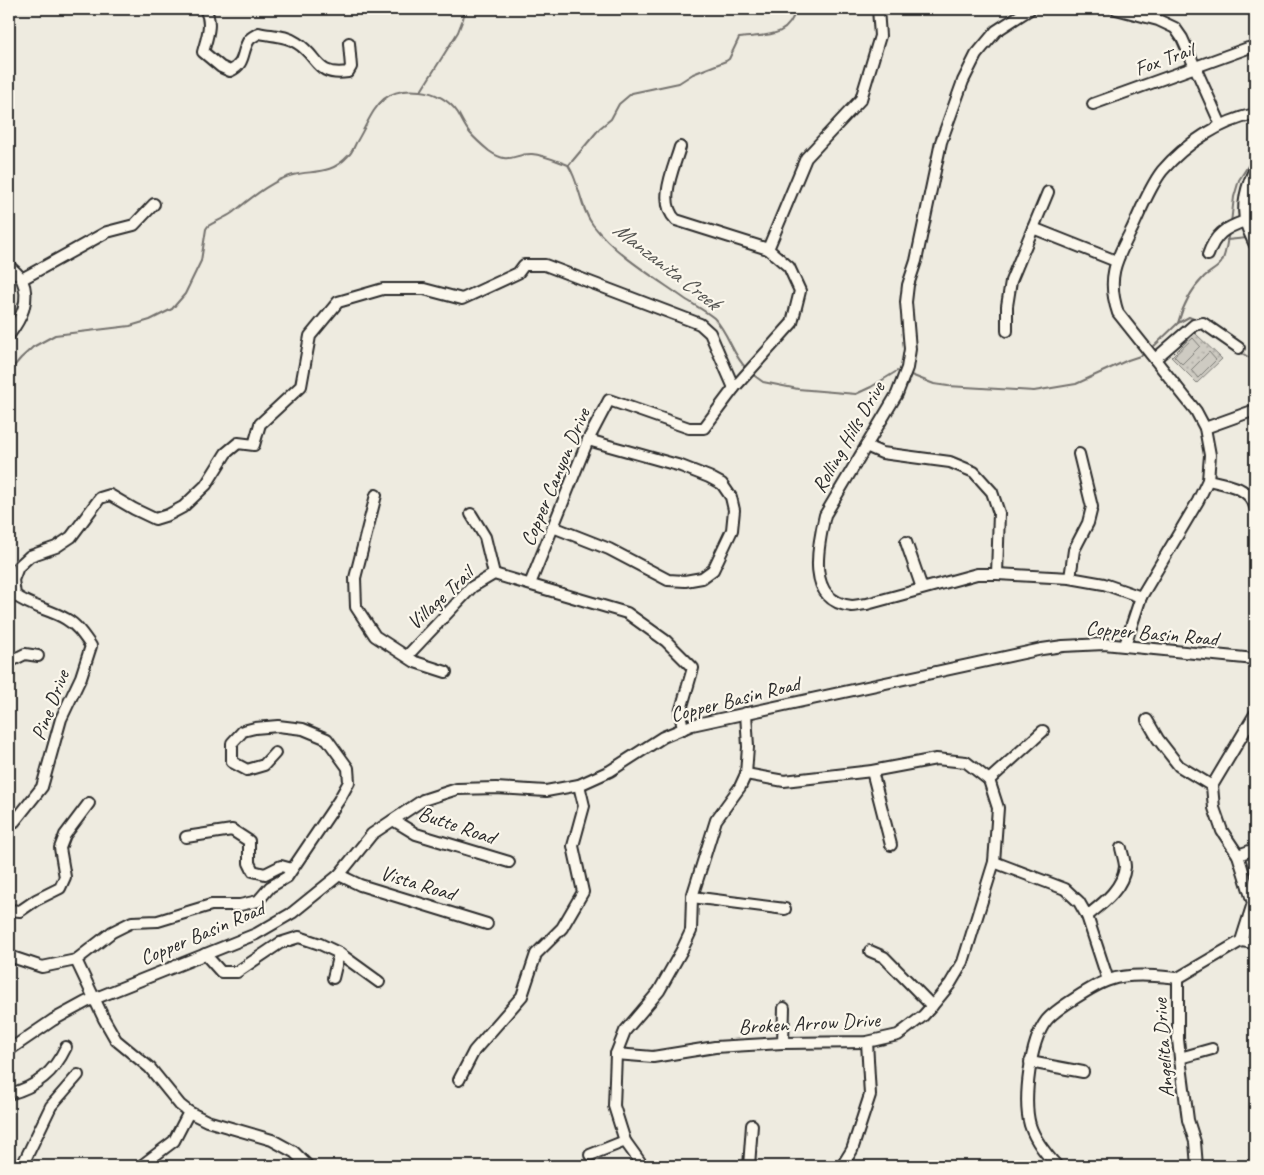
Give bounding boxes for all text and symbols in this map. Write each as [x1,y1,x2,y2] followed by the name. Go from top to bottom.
[1131,35,1200,82] street label: Fox Trail
[607,215,729,319] water label: Manzanita Creek
[806,376,891,497] street label: Rolling Hills Drive
[514,403,596,550] street label: Copper Canyon Drive
[401,558,481,635] street label: Village Trail
[1085,614,1222,652] street label: Copper Basin Road
[25,664,76,744] street label: Pine Drive
[668,670,805,728] street label: Copper Basin Road
[415,800,502,851] street label: Butte Road
[377,859,461,908] street label: Vista Road
[136,894,271,971] street label: Copper Basin Road
[1146,996,1179,1099] street label: Angelita Drive
[738,1006,881,1040] street label: Broken Arrow Drive

